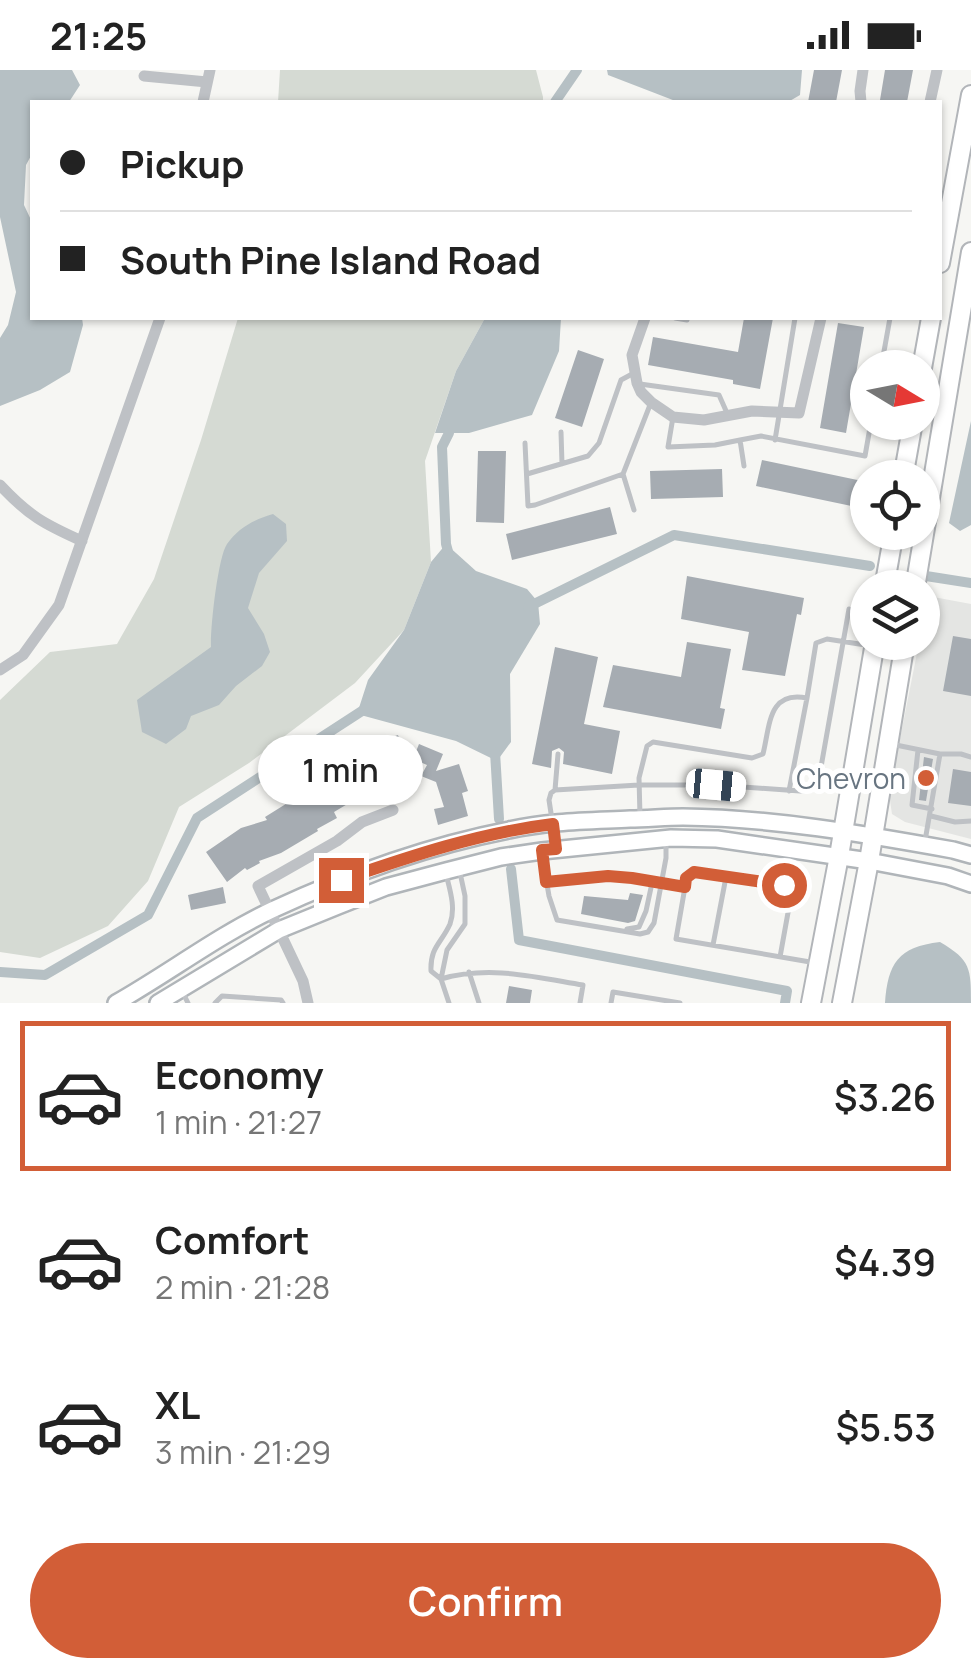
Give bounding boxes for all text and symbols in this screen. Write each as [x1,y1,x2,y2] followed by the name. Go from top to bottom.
[50,9,147,61] text: 21:25
[120,137,244,189] text: Pickup
[120,233,541,285] text: South Pine Island Road
[850,350,940,440] north arrow
[850,350,940,660] map controls
[850,460,940,550] button: locate
[850,570,940,660] button: layers
[258,735,424,805] callout: 1 min
[302,748,379,792] text: 1 min
[796,759,906,797] place label: Chevron
[685,767,747,803] car
[915,767,937,789] marker: Chevron
[319,858,364,903] route end
[762,863,807,908] route start
[155,1048,324,1100] text: Economy
[35,1051,125,1141] icon: car
[834,1070,936,1122] text: $3.26
[155,1100,322,1144] text: 1 min · 21:27
[155,1213,309,1265] text: Comfort
[35,1216,125,1306] icon: car
[834,1235,936,1287] text: $4.39
[155,1265,330,1309] text: 2 min · 21:28
[155,1378,200,1430] text: XL
[35,1381,125,1471] icon: car
[836,1400,936,1452] text: $5.53
[155,1430,331,1474] text: 3 min · 21:29
[30,1543,941,1658] button: Confirm

